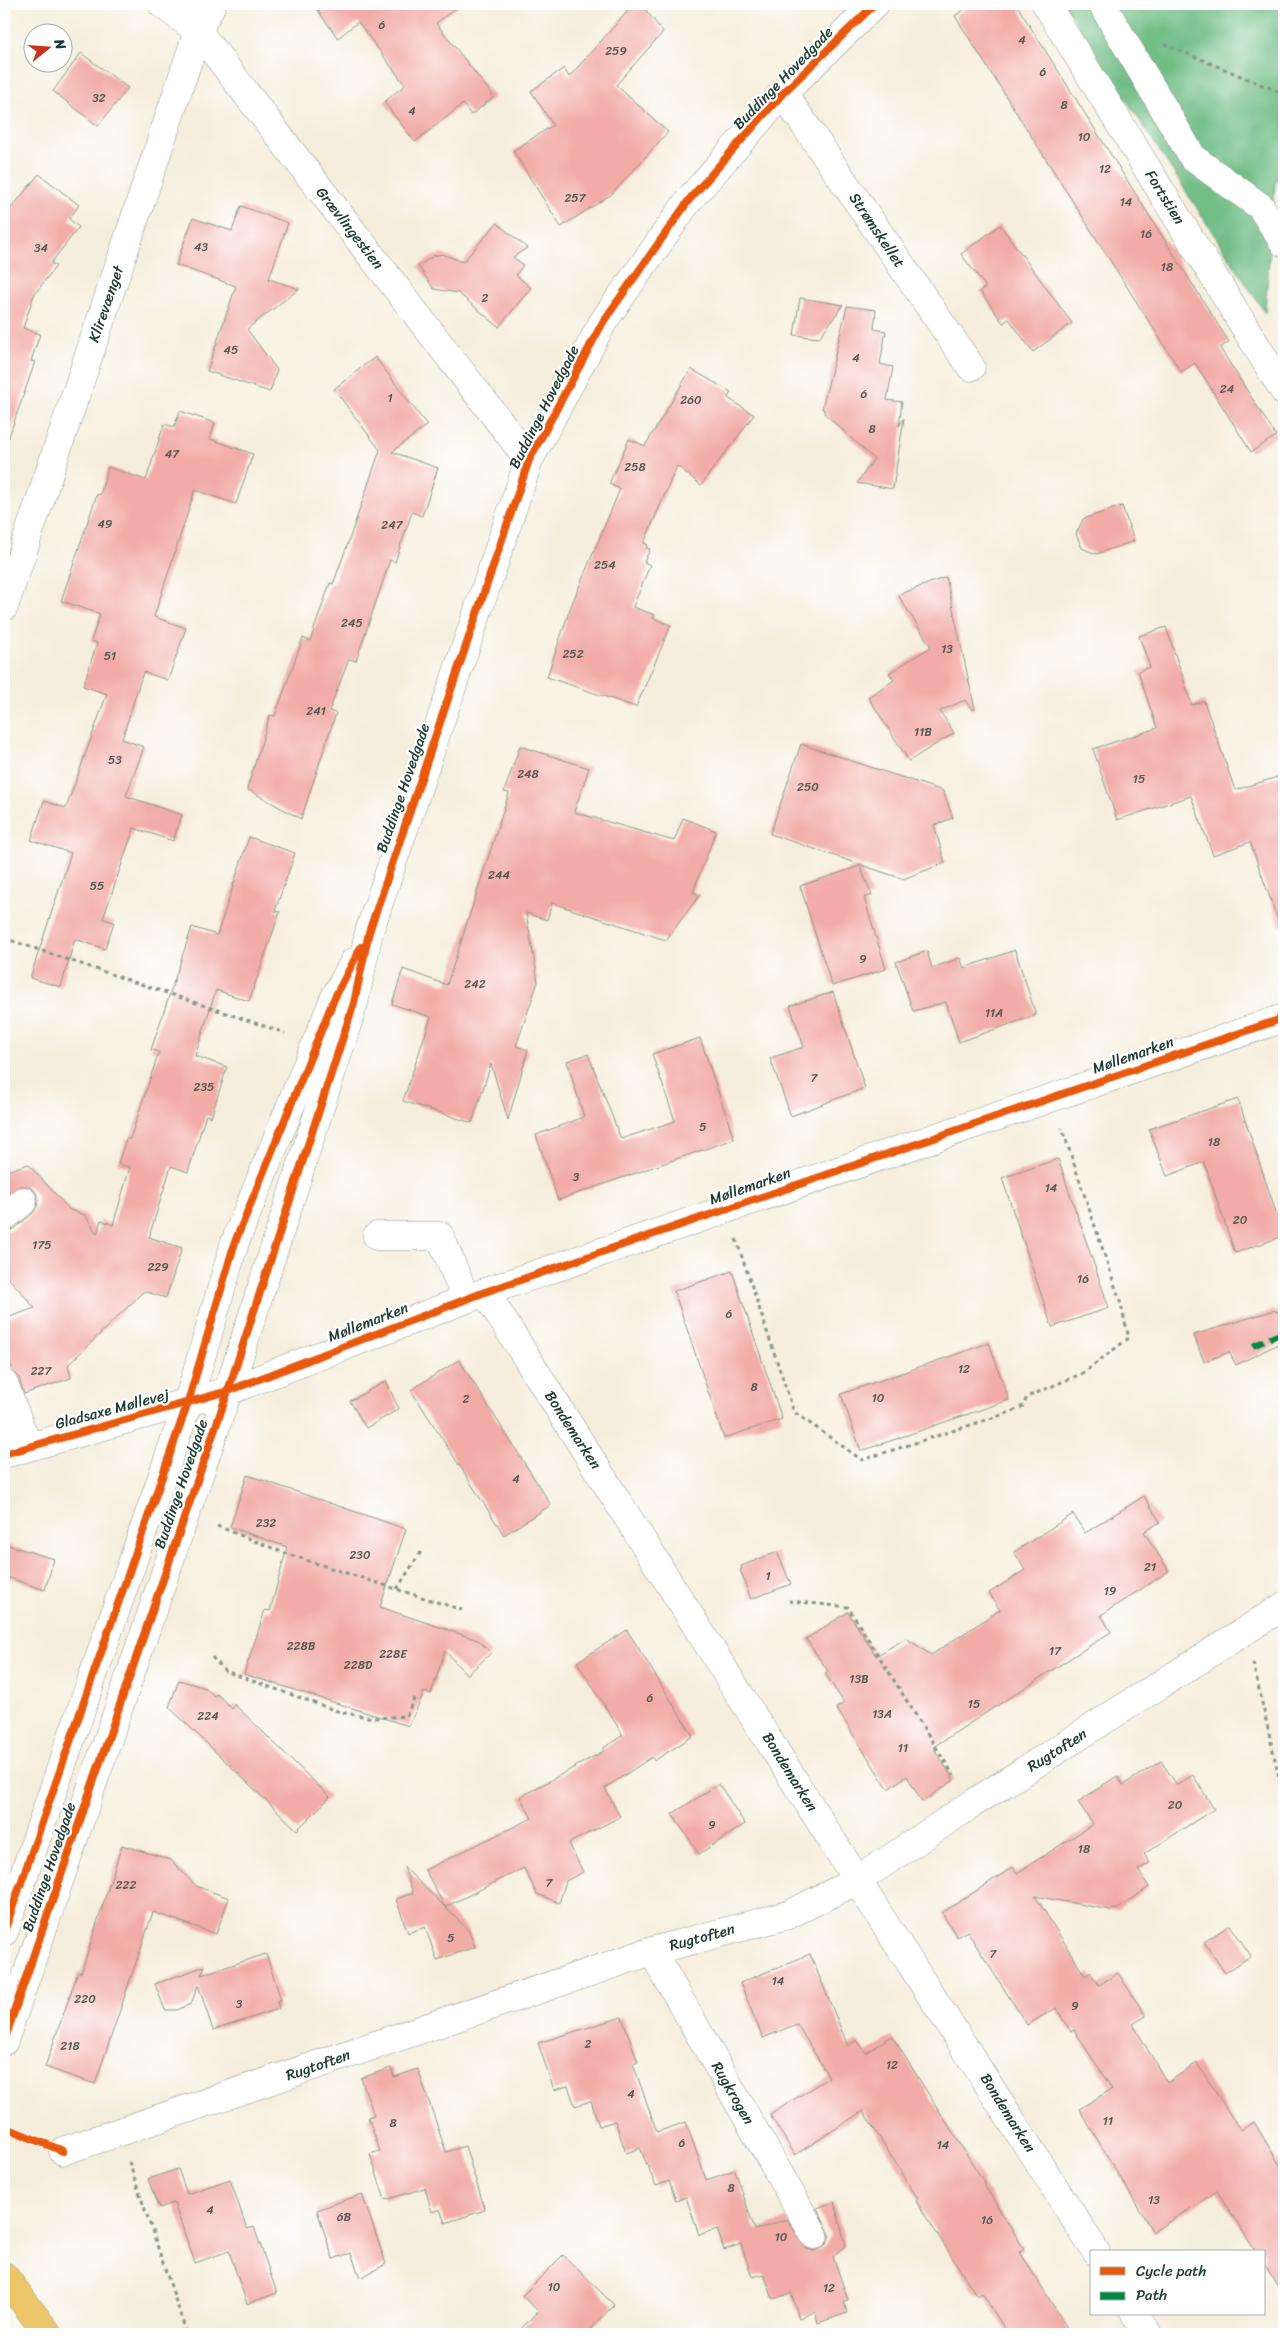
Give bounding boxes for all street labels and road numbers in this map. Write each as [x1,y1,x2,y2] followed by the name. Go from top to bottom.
[726,20,840,136] street label: Buddinge Hovedgade
[1138,164,1192,230] street label: Fortstien
[309,181,391,275] street label: Grævlingestien
[842,187,912,274] street label: Strømskellet
[81,261,132,346] street label: Klirevænget
[502,340,587,473] street label: Buddinge Hovedgade
[369,719,438,856] street label: Buddinge Hovedgade
[1089,1029,1177,1081] street label: Møllemarken
[706,1160,794,1212] street label: Møllemarken
[324,1295,412,1349] street label: Møllemarken
[52,1381,172,1437] street label: Gladsaxe Møllevej
[538,1385,608,1475] street label: Bondemarken
[147,1415,216,1552] street label: Buddinge Hovedgade
[1022,1721,1092,1779] street label: Rugtoften
[755,1727,825,1817] street label: Bondemarken
[15,1798,84,1935] street label: Buddinge Hovedgade
[666,1916,738,1958] street label: Rugtoften
[282,2042,354,2088] street label: Rugtoften
[704,2056,762,2130] street label: Rugkrogen
[973,2068,1043,2158] street label: Bondemarken

